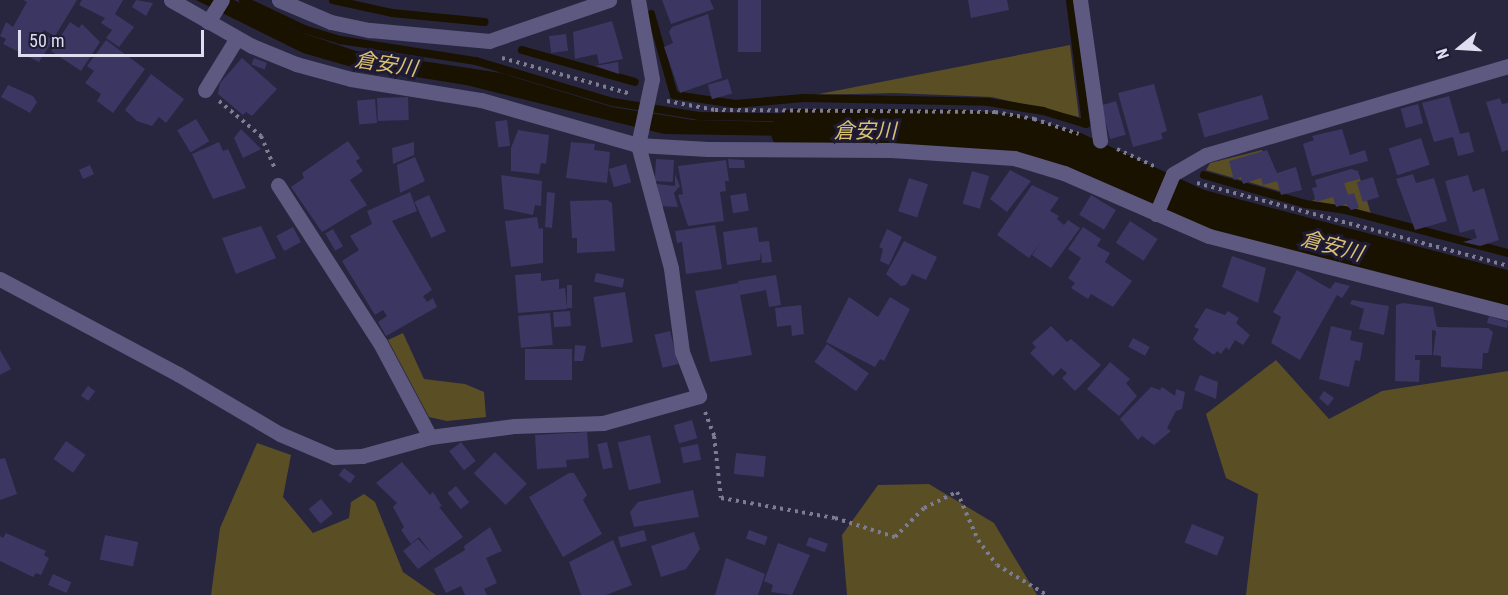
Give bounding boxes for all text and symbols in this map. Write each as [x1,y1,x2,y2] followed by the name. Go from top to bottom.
[21,18,207,56] scale bar
[1430,18,1490,78] north arrow
[29,30,64,51] text: 50 m
[1432,46,1453,61] text: N
[353,47,419,81] water label: 倉安川
[834,118,896,144] water label: 倉安川
[1298,226,1366,266] water label: 倉安川

